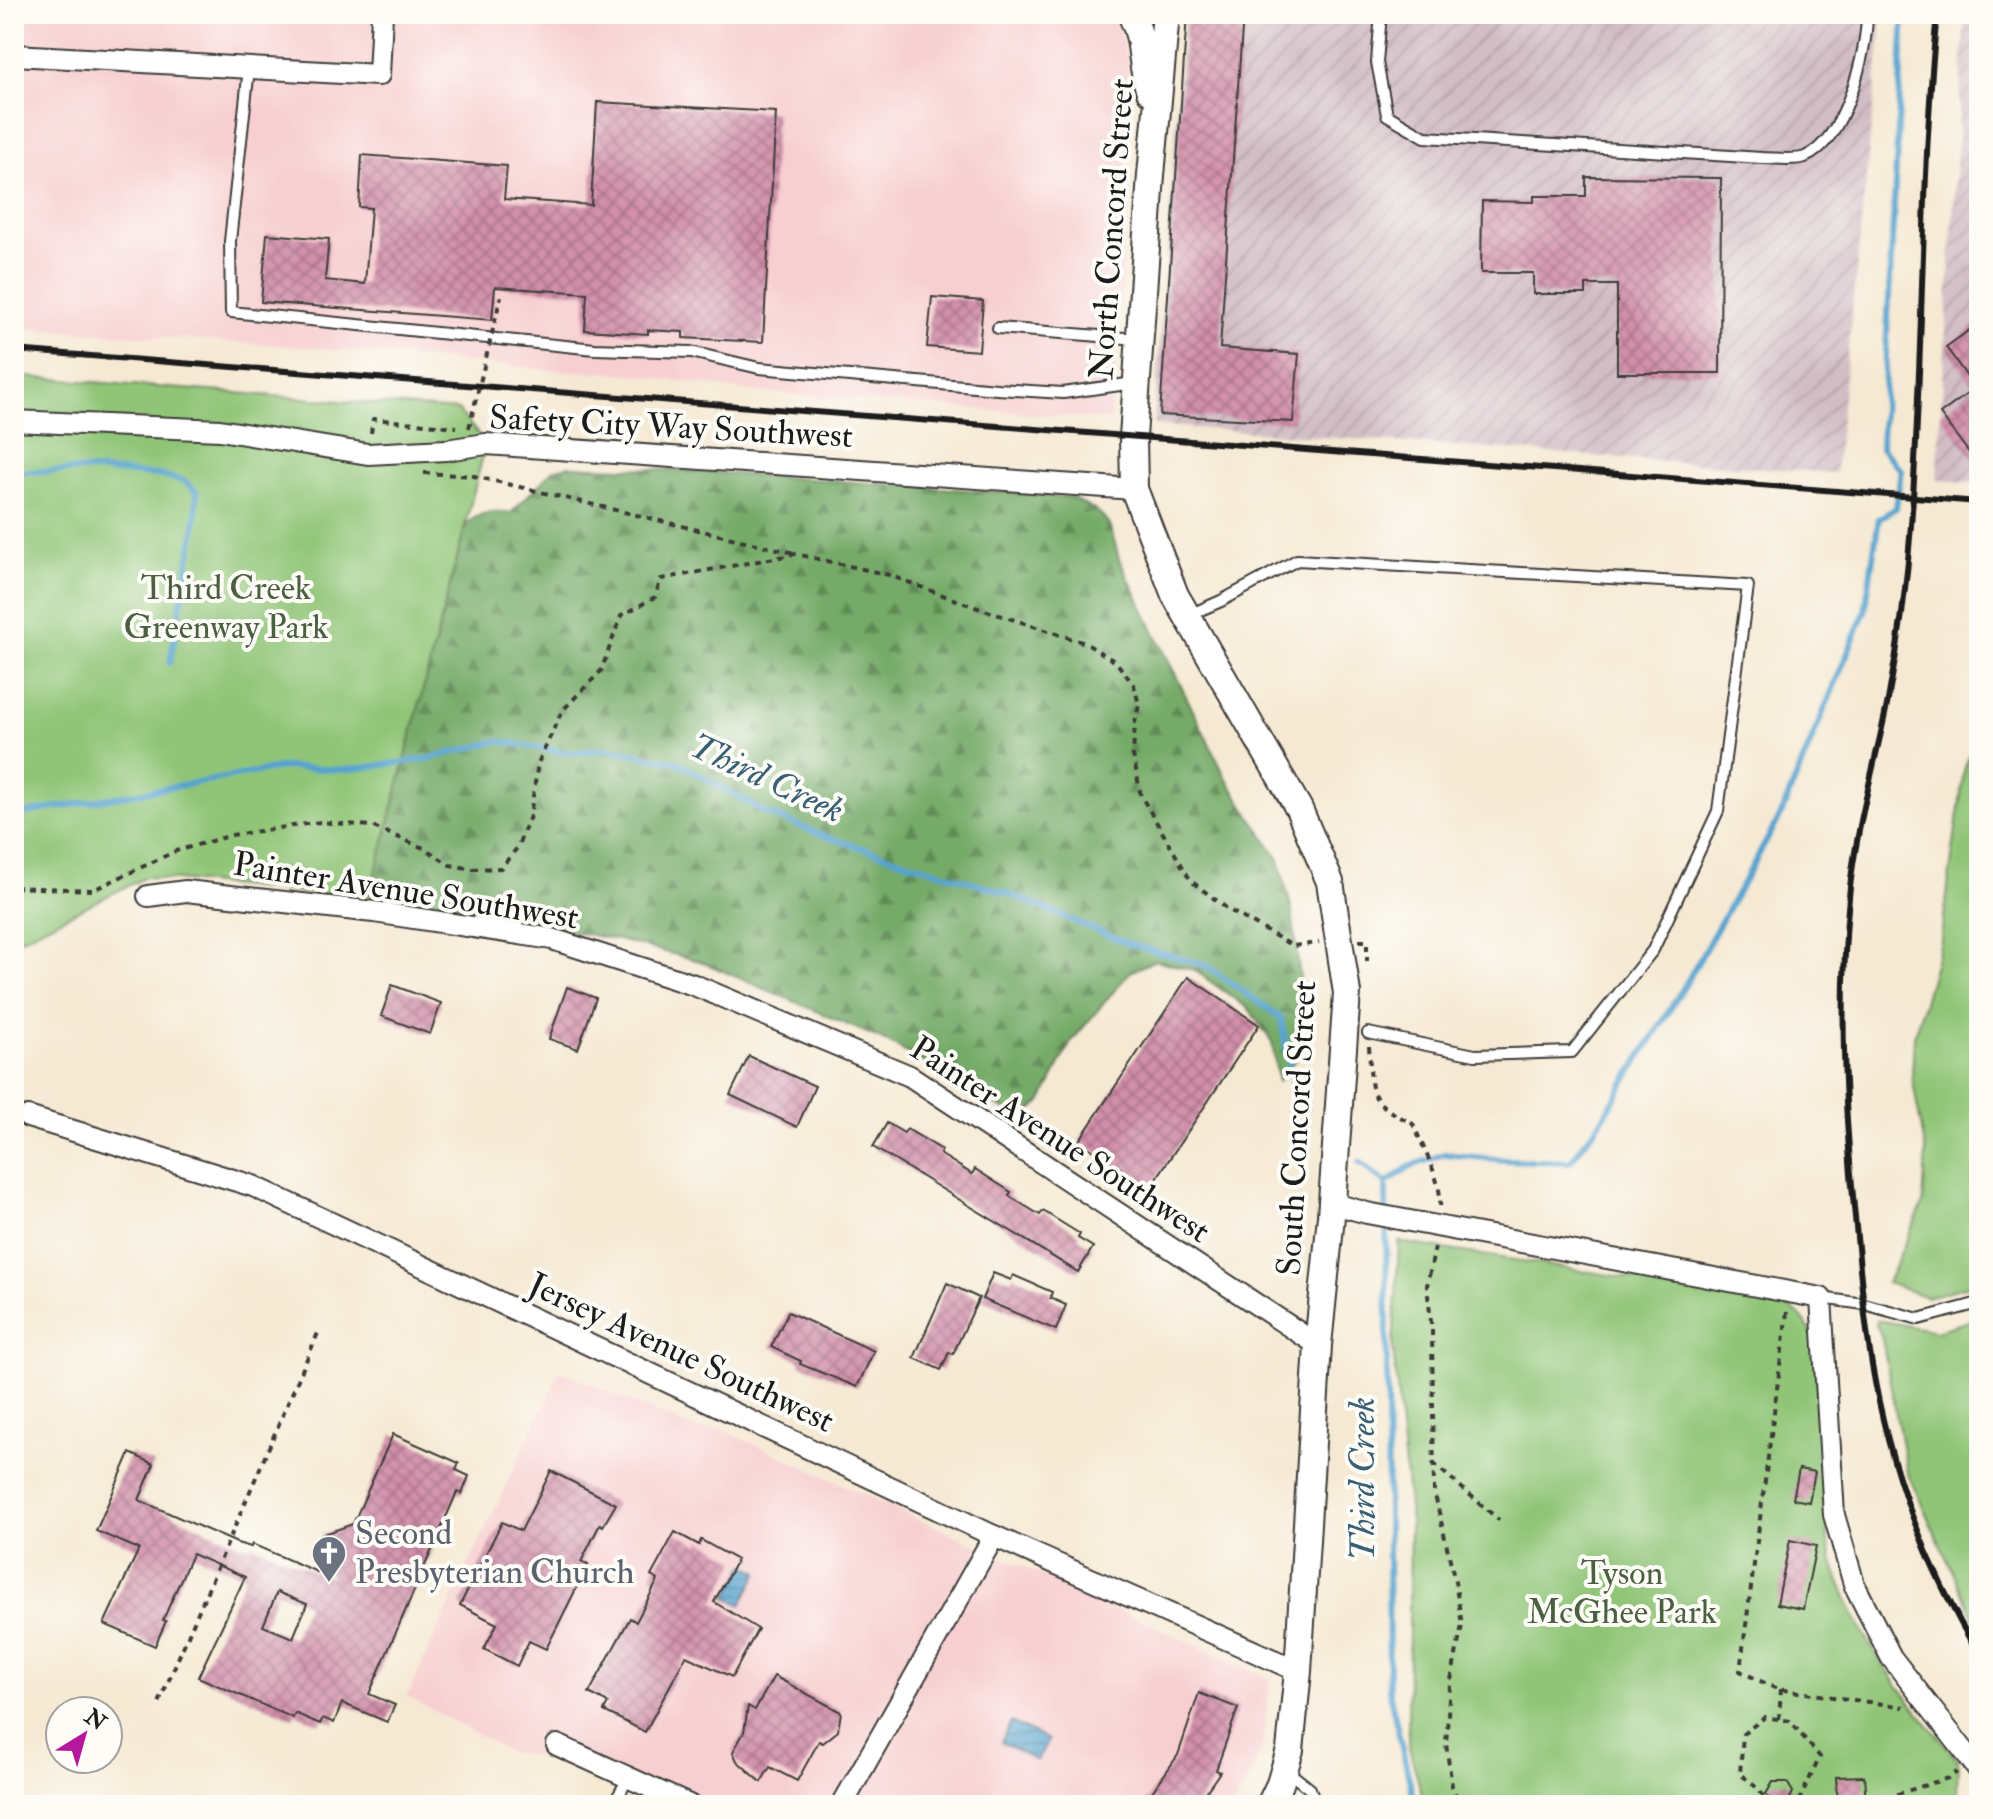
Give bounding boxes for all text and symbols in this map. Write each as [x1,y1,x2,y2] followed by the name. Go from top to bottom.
[1080,77,1144,381] street label: North Concord Street
[488,396,854,458] street label: Safety City Way Southwest
[123,567,329,649] park label: Third Creek Greenway Park
[683,723,851,833] water label: Third Creek
[230,842,582,940] street label: Painter Avenue Southwest
[1268,979,1326,1277] street label: South Concord Street
[902,1027,1218,1253] street label: Painter Avenue Southwest
[520,1263,841,1443] street label: Jersey Avenue Southwest
[1340,1397,1385,1561] water label: Third Creek
[355,1512,634,1594] place label: Second Presbyterian Church
[310,1534,348,1584] church icon: Second Presbyterian Church
[1527,1552,1717,1634] park label: Tyson McGhee Park
[44,1695,124,1775] north arrow
[78,1702,112,1737] text: N

